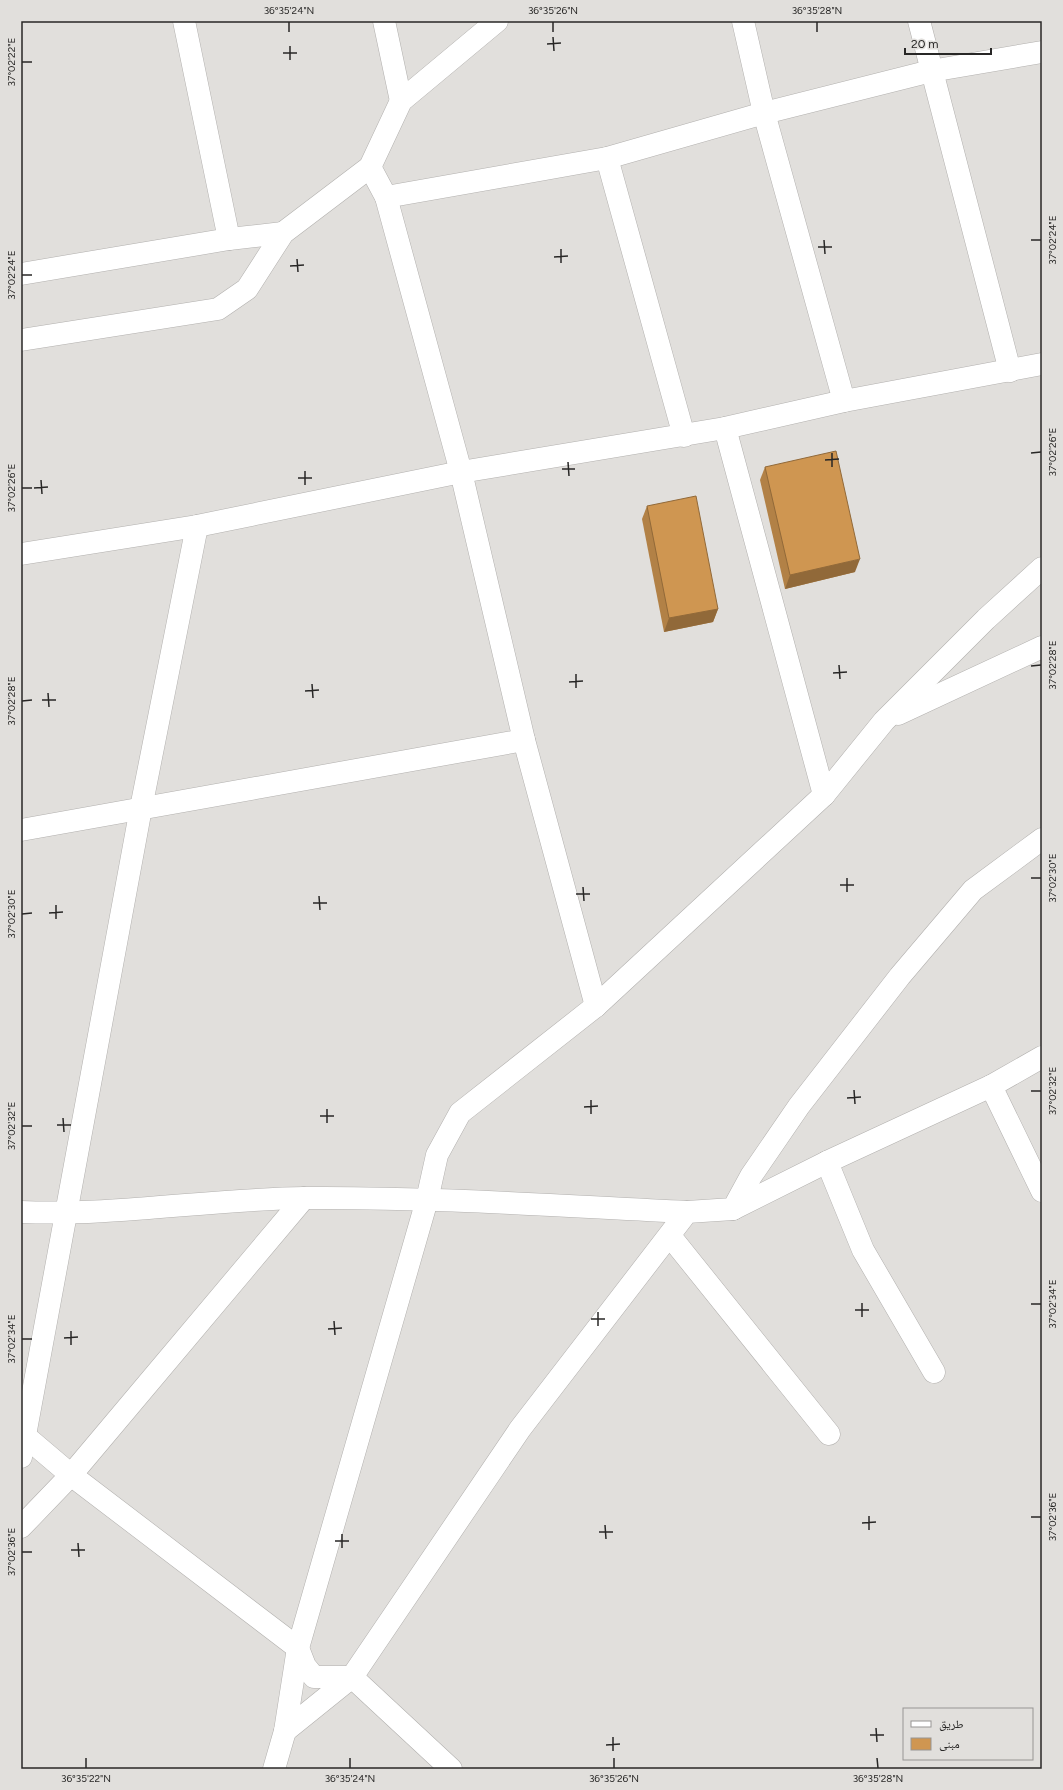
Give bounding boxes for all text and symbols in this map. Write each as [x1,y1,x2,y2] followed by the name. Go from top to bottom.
[264,4,314,17] text: 36°35'24"N
[528,4,578,17] text: 36°35'26"N
[792,4,842,17] text: 36°35'28"N
[905,30,991,56] scale bar
[911,37,939,51] text: 20 m
[5,38,18,86] text: 37°02'22"E
[1046,215,1059,265] text: 37°02'24"E
[5,250,18,300] text: 37°02'24"E
[1046,427,1059,476] text: 37°02'26"E
[5,463,18,512] text: 37°02'26"E
[1046,640,1059,690] text: 37°02'28"E
[5,676,18,726] text: 37°02'28"E
[1046,853,1059,903] text: 37°02'30"E
[5,889,18,939] text: 37°02'30"E
[1046,1067,1059,1115] text: 37°02'32"E
[5,1102,18,1150] text: 37°02'32"E
[1046,1279,1059,1329] text: 37°02'34"E
[5,1314,18,1364] text: 37°02'34"E
[1046,1493,1059,1541] text: 37°02'36"E
[5,1528,18,1576] text: 37°02'36"E
[903,1708,1033,1760] legend
[939,1717,964,1731] text: طريق
[939,1737,960,1751] text: مبنى
[61,1772,111,1785] text: 36°35'22"N
[325,1772,375,1785] text: 36°35'24"N
[589,1772,639,1785] text: 36°35'26"N
[853,1772,903,1785] text: 36°35'28"N

